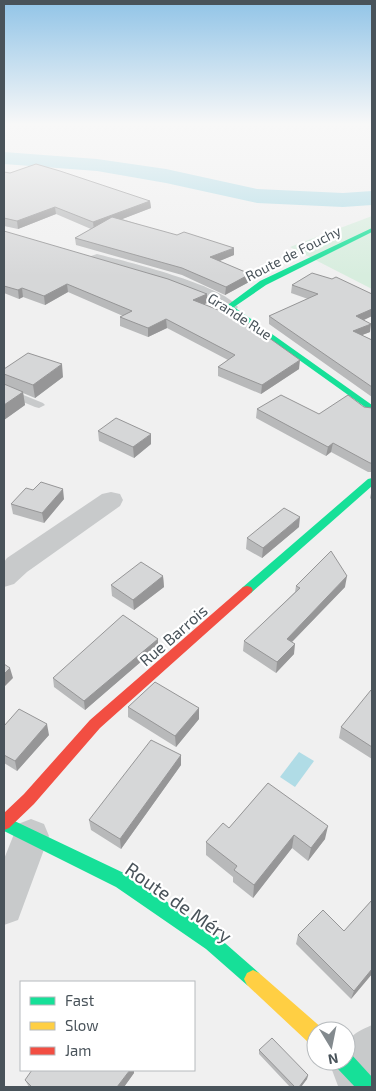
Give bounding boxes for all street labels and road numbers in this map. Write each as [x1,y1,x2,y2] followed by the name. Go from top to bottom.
[242,221,344,284] street label: Route de Fouchy
[205,289,275,343] street label: Grande Rue
[135,600,211,670] street label: Rue Barrois
[121,857,237,947] street label: Route de Méry

